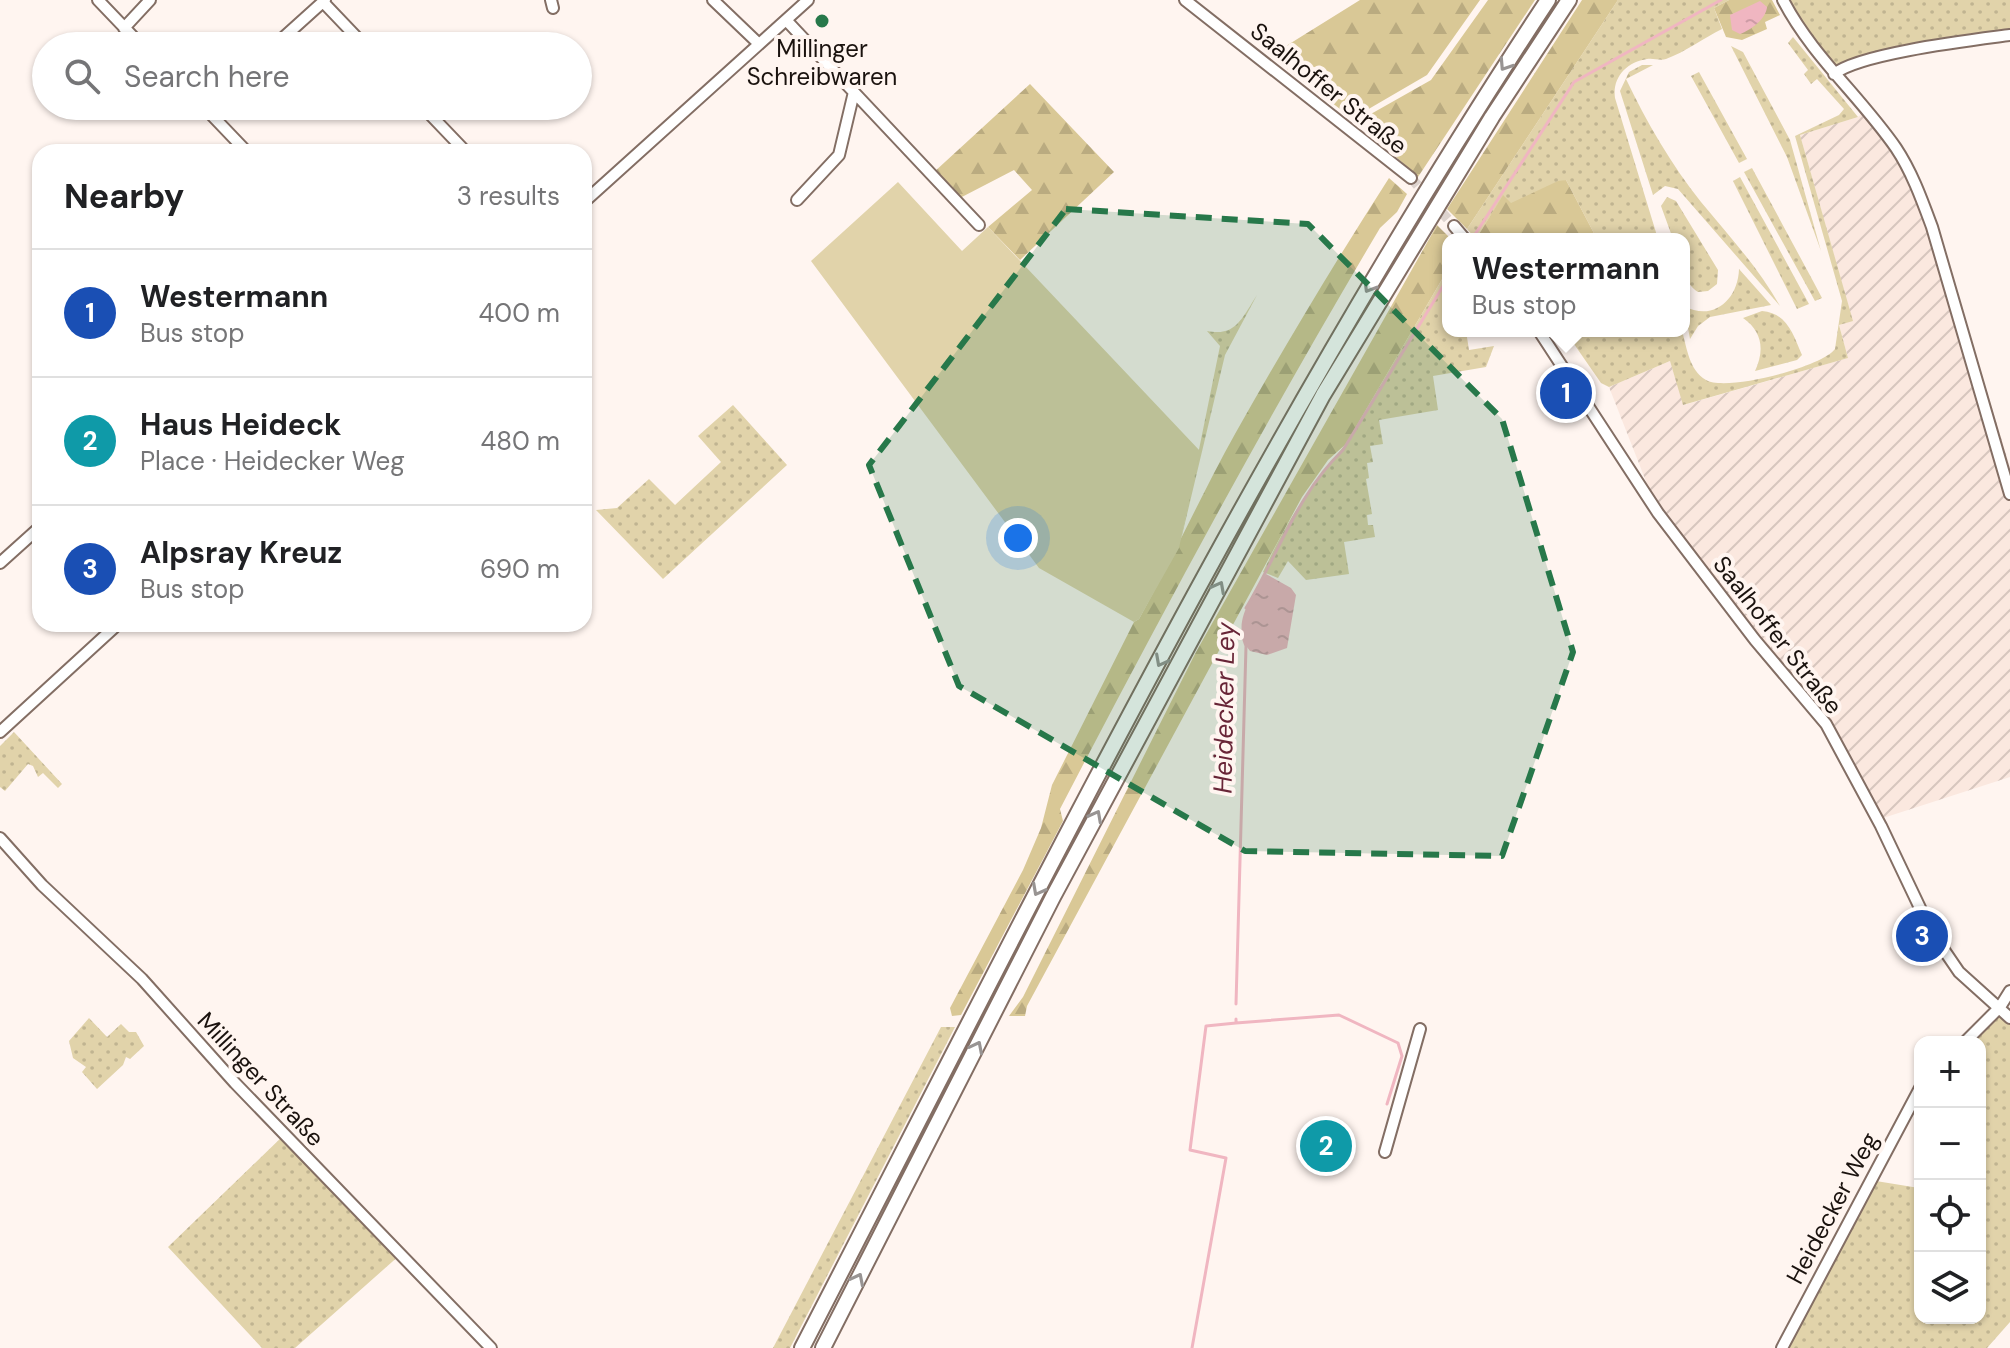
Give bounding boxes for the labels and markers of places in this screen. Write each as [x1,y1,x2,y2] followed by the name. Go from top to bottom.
[813,12,831,30] marker: Millinger Schreibwaren
[747,33,897,92] place label: Millinger Schreibwaren
[1540,363,1592,423] pin: 1
[1896,906,1948,966] pin: 3
[1300,1116,1352,1176] pin: 2

